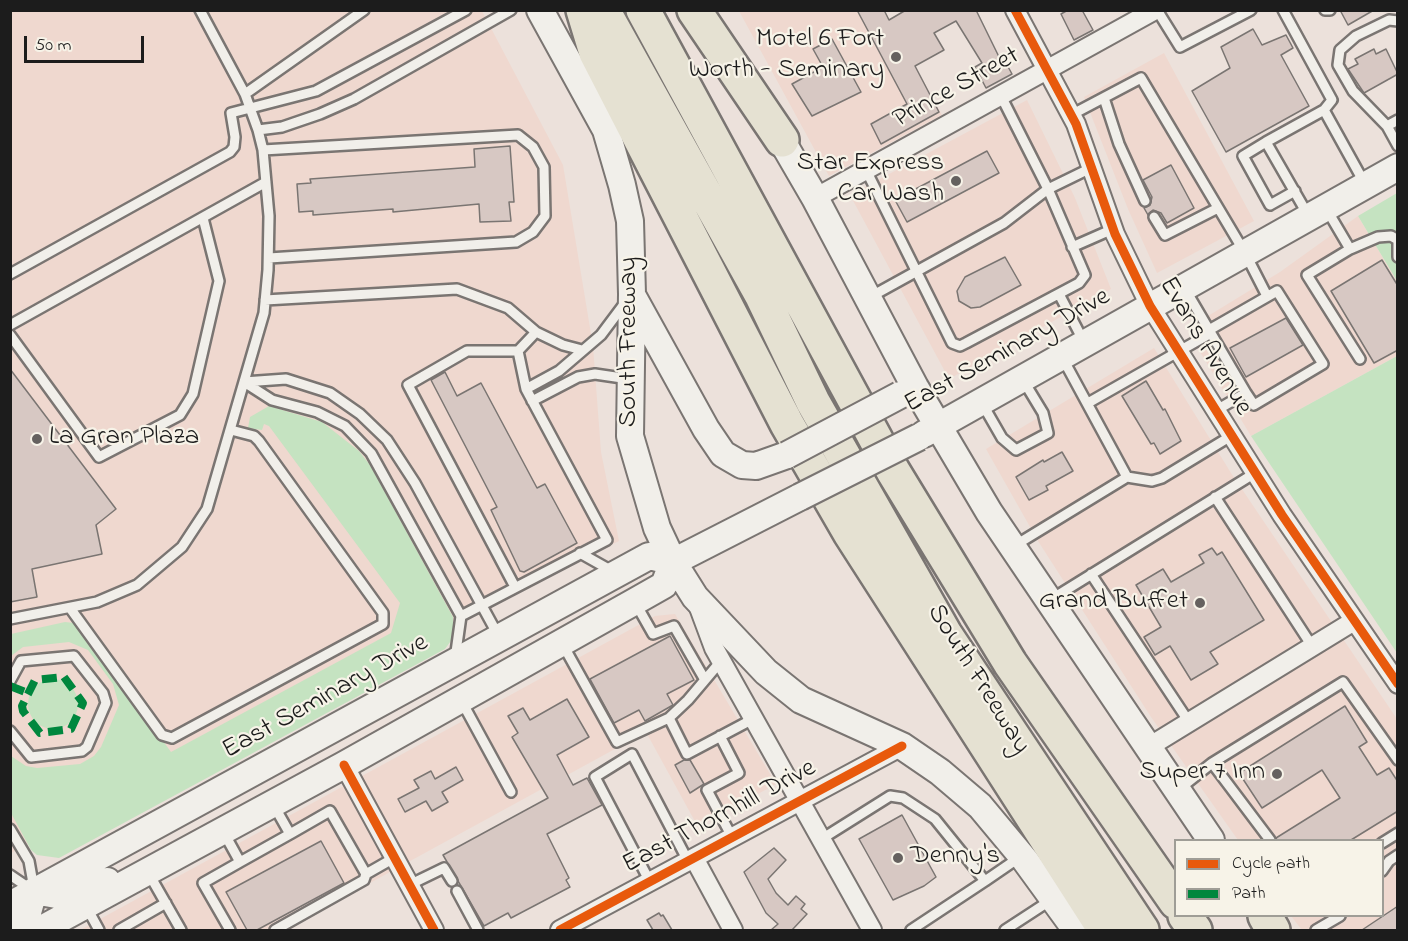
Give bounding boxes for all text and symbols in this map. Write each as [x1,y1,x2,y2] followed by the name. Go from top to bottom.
[27,24,147,62] scale bar
[689,25,884,88] place label: Motel 6 Fort Worth - Seminary
[35,33,72,59] text: 50 m
[888,41,1026,137] street label: Prince Street
[889,50,903,64] marker: Motel 6 Fort Worth - Seminary
[797,149,944,212] place label: Star Express Car Wash
[949,174,963,188] marker: Star Express Car Wash
[615,257,647,427] street label: South Freeway
[1150,272,1258,422] street label: Evans Avenue
[900,282,1116,422] street label: East Seminary Drive
[49,423,199,455] place label: La Gran Plaza
[30,432,44,446] marker: La Gran Plaza
[1039,587,1188,619] place label: Grand Buffet
[1193,596,1207,610] marker: Grand Buffet
[918,599,1036,761] street label: South Freeway
[218,628,434,768] street label: East Seminary Drive
[618,753,822,883] street label: East Thornhill Drive
[1140,758,1265,790] place label: Super 7 Inn
[1270,767,1284,781] marker: Super 7 Inn
[1174,839,1384,917] legend
[910,842,1000,874] place label: Denny's
[891,851,905,865] marker: Denny's
[1232,851,1310,877] text: Cycle path
[1232,881,1266,907] text: Path

